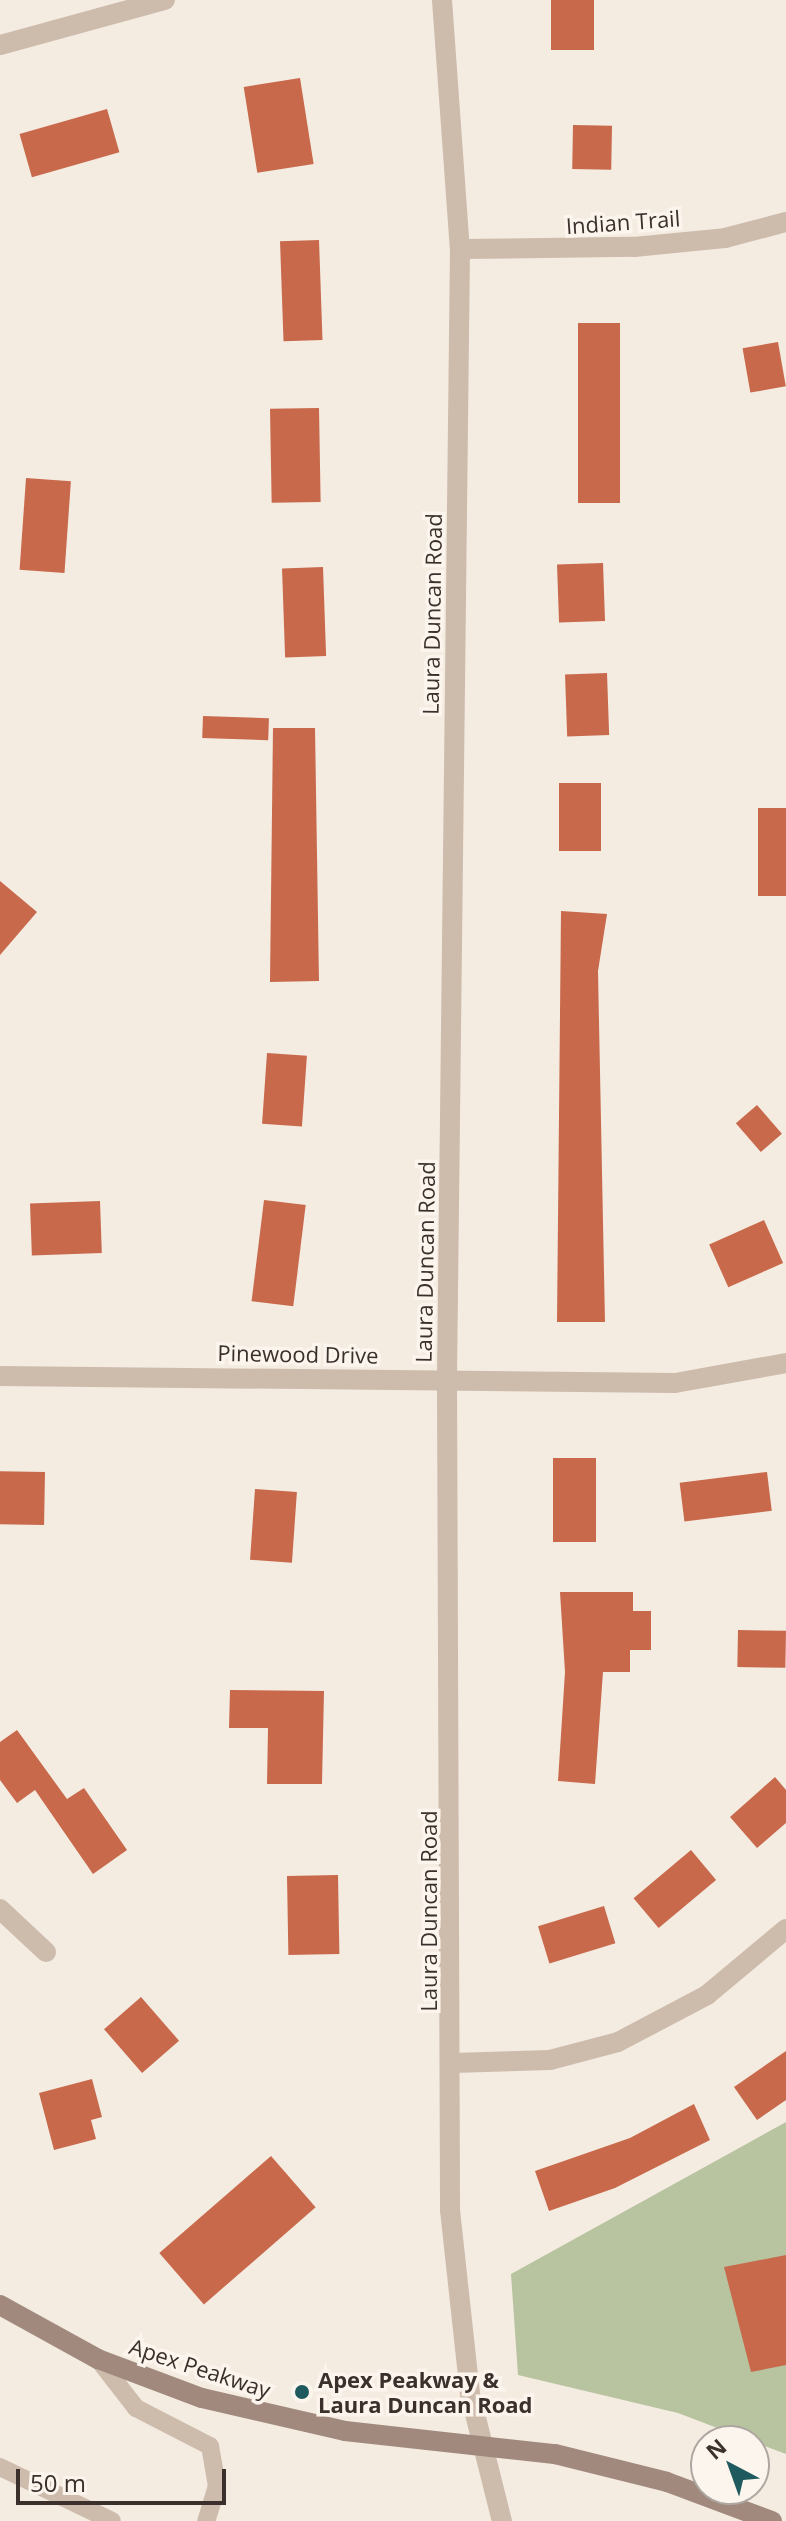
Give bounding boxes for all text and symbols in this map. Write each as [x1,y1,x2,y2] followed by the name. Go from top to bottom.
[565,205,681,239] street label: Indian Trail
[417,513,447,715] street label: Laura Duncan Road
[410,1161,440,1363] street label: Laura Duncan Road
[217,1339,379,1369] street label: Pinewood Drive
[416,1810,442,2012] street label: Laura Duncan Road
[126,2333,274,2403] street label: Apex Peakway
[318,2366,532,2418] place label: Apex Peakway & Laura Duncan Road
[293,2383,311,2401] marker: Apex Peakway & Laura Duncan Road
[690,2425,770,2505] north arrow
[699,2431,732,2466] text: N
[20,2453,230,2503] scale bar
[30,2466,86,2499] text: 50 m

